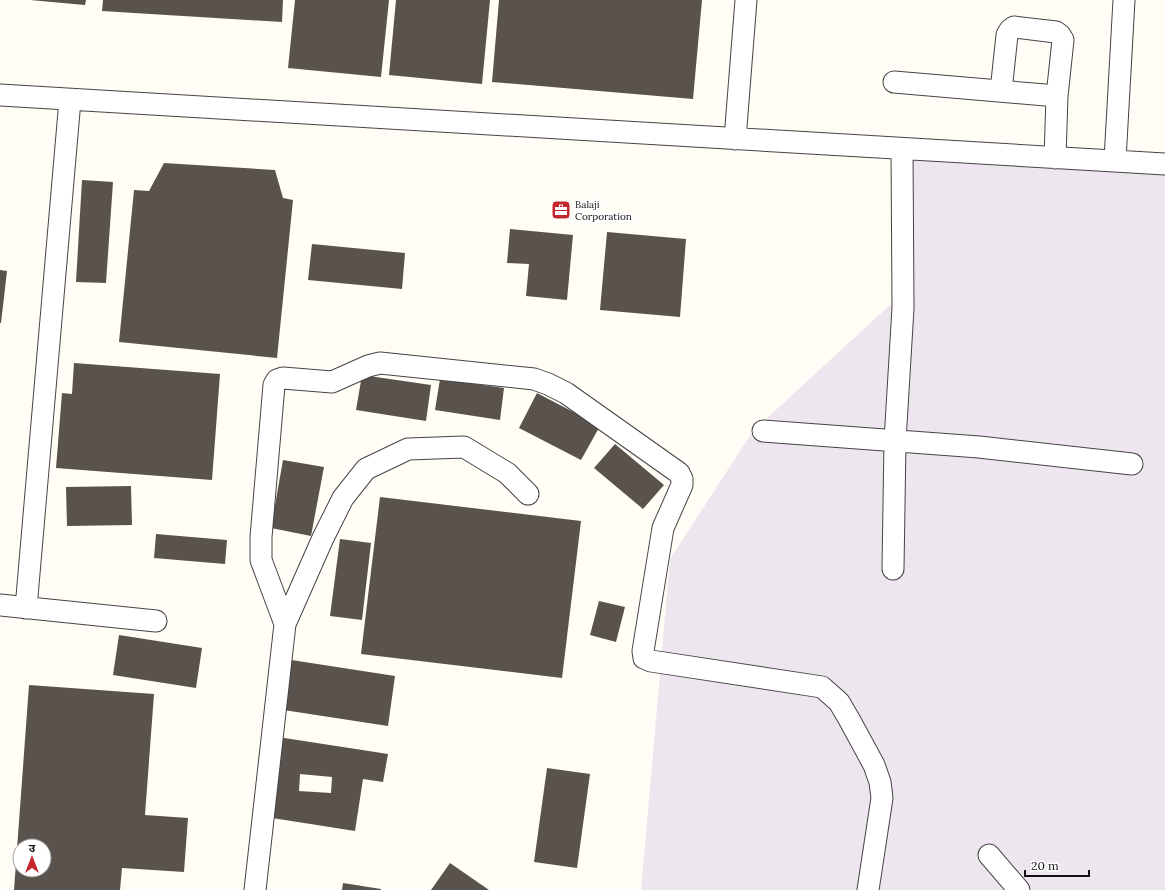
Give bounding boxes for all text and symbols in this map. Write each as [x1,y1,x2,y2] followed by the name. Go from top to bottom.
[575,198,632,223] place label: Balaji Corporation
[550,199,572,221] office icon: Balaji Corporation
[12,838,52,878] north arrow
[29,841,36,855] text: उ
[1025,852,1089,878] scale bar
[1031,858,1059,873] text: 20 m

